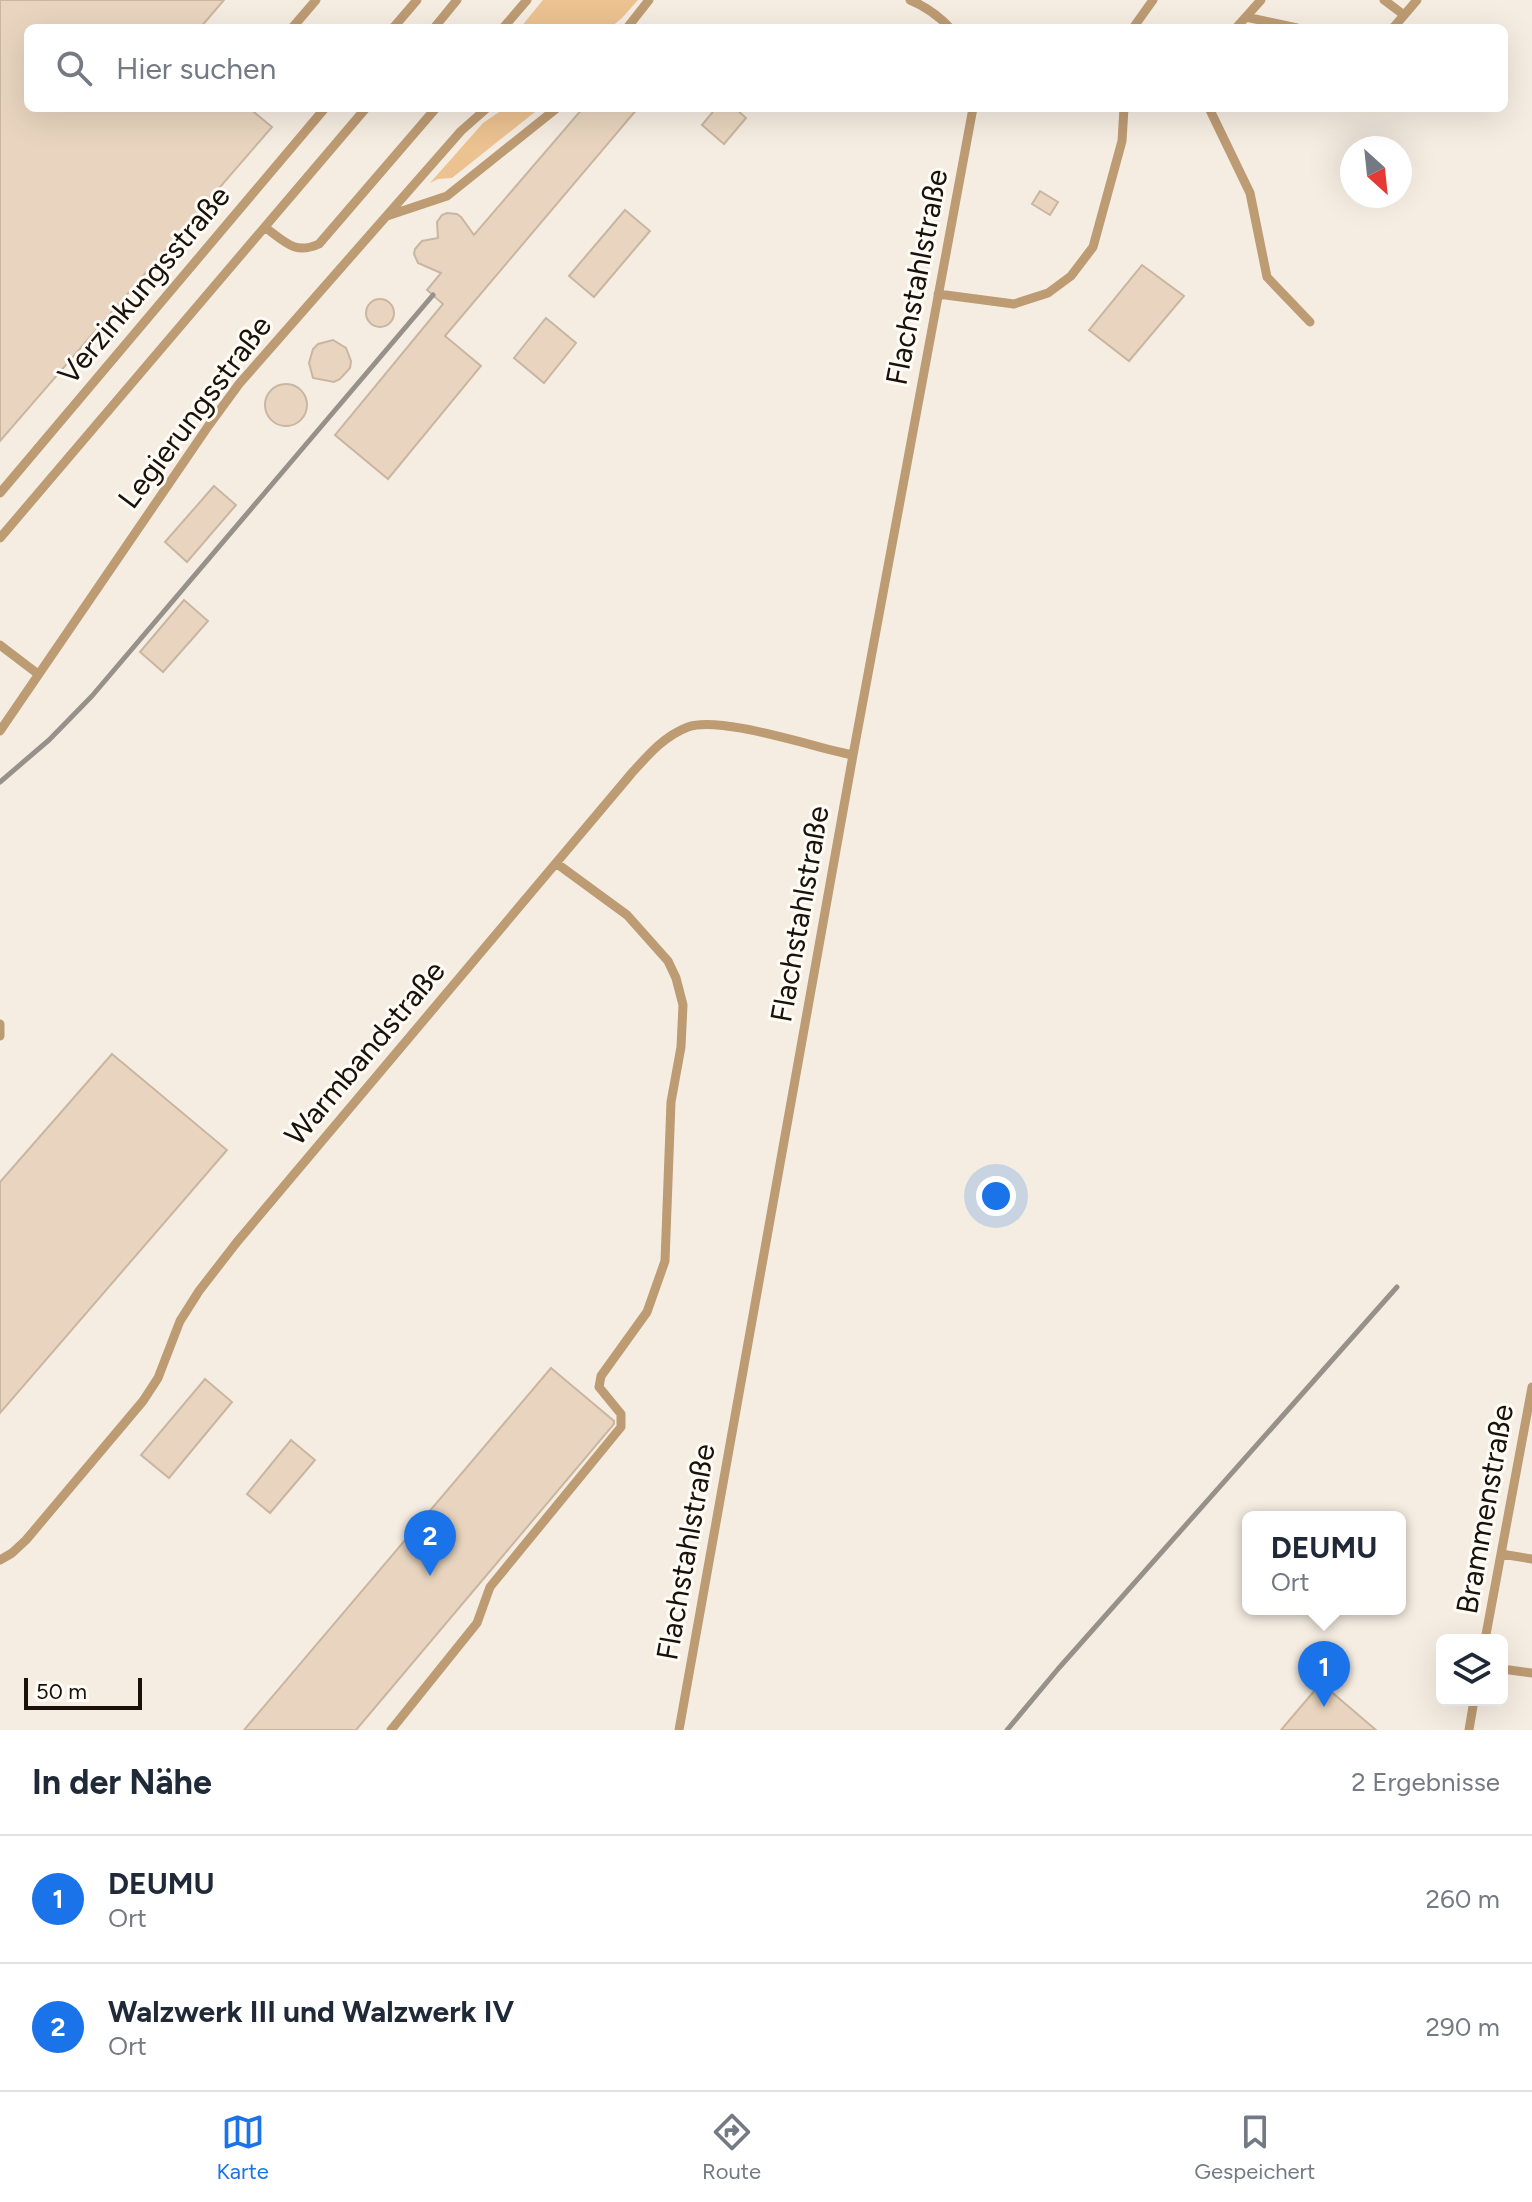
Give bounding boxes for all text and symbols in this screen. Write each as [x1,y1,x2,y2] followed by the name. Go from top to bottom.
[24,24,1508,112] search box
[52,46,96,90] icon: search
[116,50,276,87] text: Hier suchen
[1340,136,1412,208] north arrow
[877,166,956,388] street label: Flachstahlstraße
[50,178,238,392] street label: Verzinkungsstraße
[110,308,279,516] street label: Legierungsstraße
[762,803,837,1025] street label: Flachstahlstraße
[277,953,453,1153] street label: Warmbandstraße
[976,1176,1016,1216] your location
[1448,1401,1521,1617] street label: Brammenstraße
[648,1441,723,1663] street label: Flachstahlstraße
[404,1510,456,1576] pin: 2
[1242,1511,1406,1615] popup
[1271,1529,1377,1566] text: DEUMU
[1271,1566,1309,1598] text: Ort
[1436,1634,1508,1706] map controls
[1436,1634,1508,1706] button: layers
[1298,1641,1350,1707] pin: 1
[24,1674,142,1710] scale bar
[36,1678,87,1705] text: 50 m
[32,1762,212,1803] text: In der Nähe
[1351,1766,1500,1798] text: 2 Ergebnisse
[108,1865,215,1902] text: DEUMU
[53,1883,63,1915] text: 1
[1426,1883,1500,1915] text: 260 m
[108,1902,147,1934] text: Ort
[108,1993,514,2030] text: Walzwerk III und Walzwerk IV
[50,2011,66,2043] text: 2
[1426,2011,1500,2043] text: 290 m
[108,2030,147,2062] text: Ort
[217,2110,269,2185] tab: Karte
[702,2110,761,2185] tab: Route
[1194,2110,1315,2185] tab: Gespeichert

